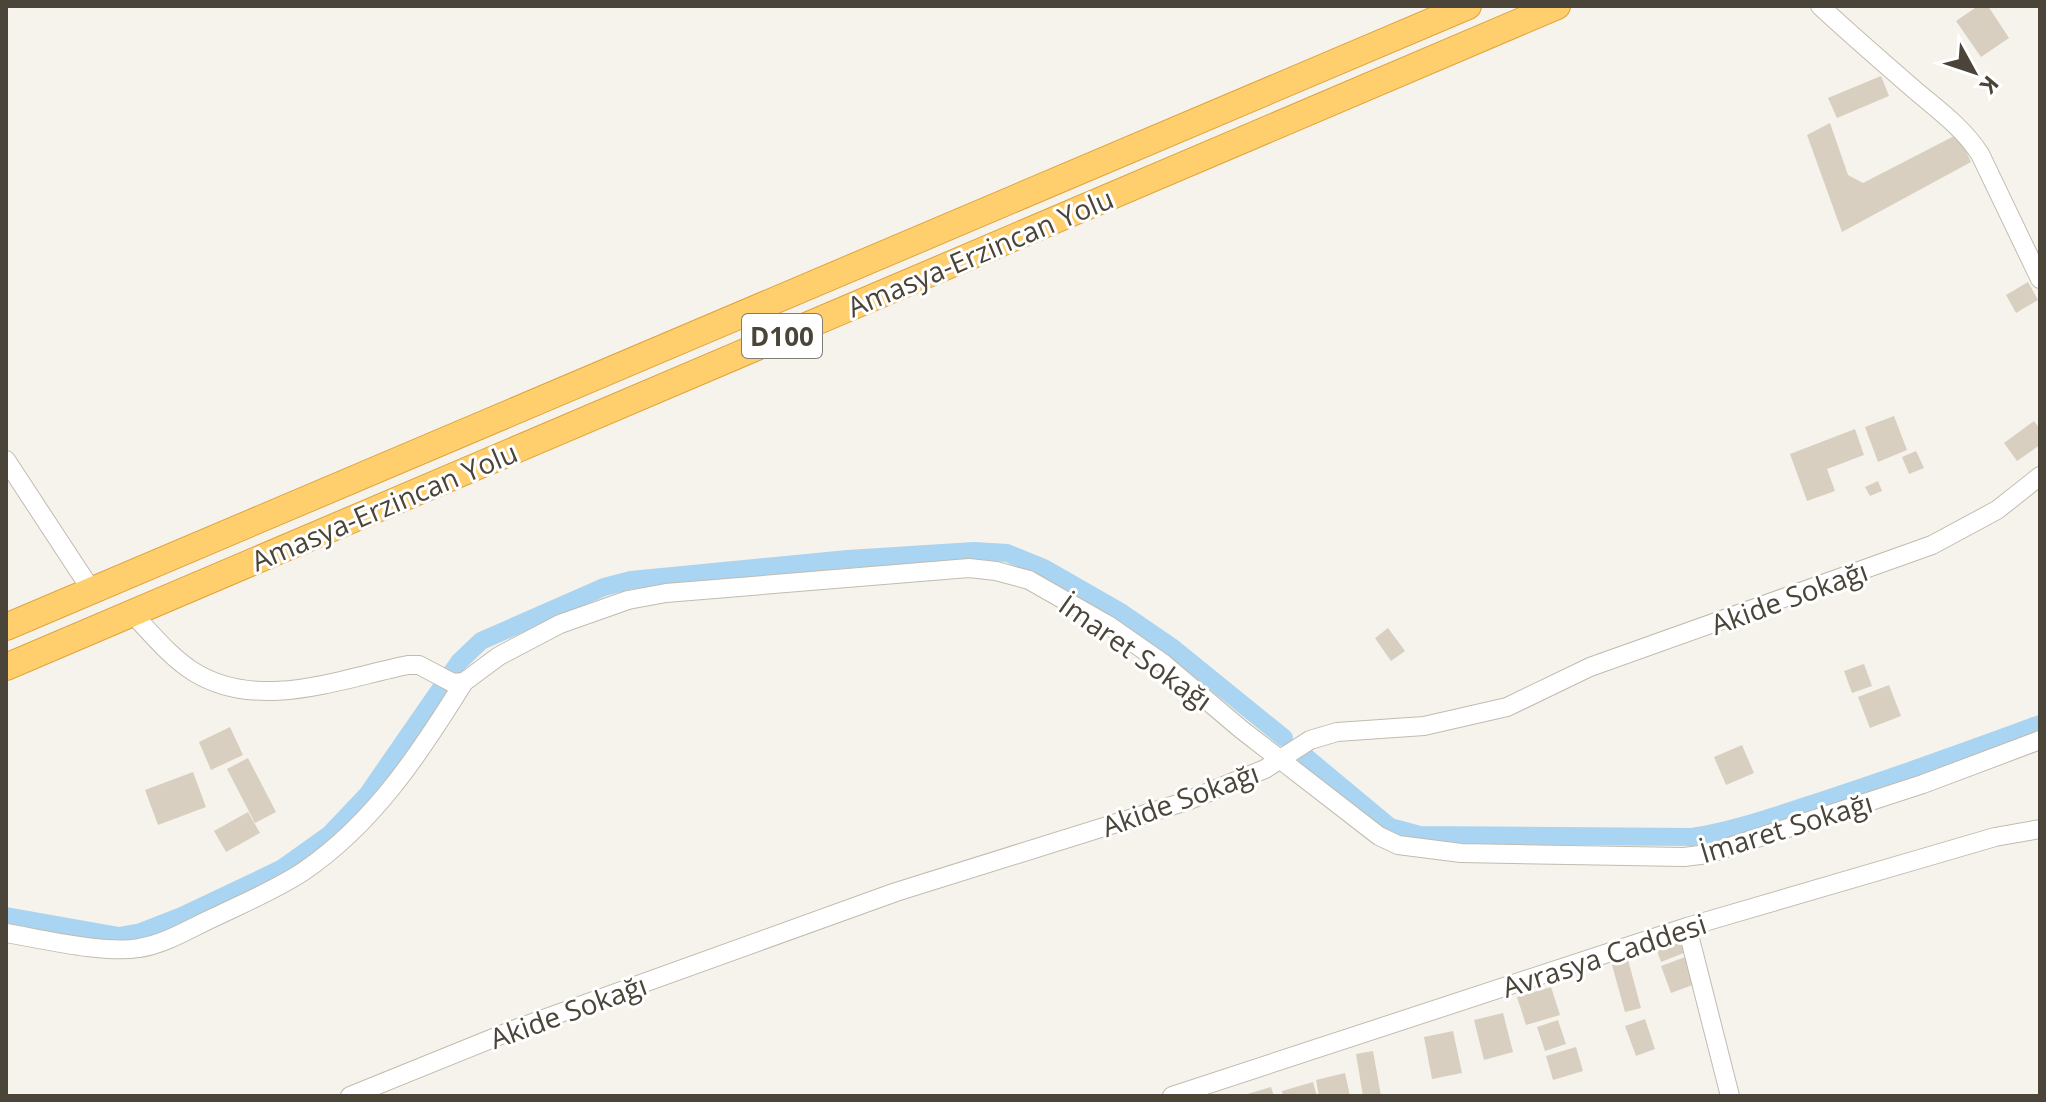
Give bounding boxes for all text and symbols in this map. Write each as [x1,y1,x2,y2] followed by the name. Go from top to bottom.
[1934,32,2014,112] north arrow
[1974,70,2006,101] text: K
[841,179,1119,325] street label: Amasya-Erzincan Yolu
[742,314,822,358] road number: D100
[245,433,523,579] street label: Amasya-Erzincan Yolu
[1705,551,1873,643] street label: Akide Sokağı
[1052,585,1220,719] street label: İmaret Sokağı
[1096,753,1264,845] street label: Akide Sokağı
[1695,783,1877,871] street label: İmaret Sokağı
[1497,904,1711,1006] street label: Avrasya Caddesi
[484,965,652,1057] street label: Akide Sokağı

